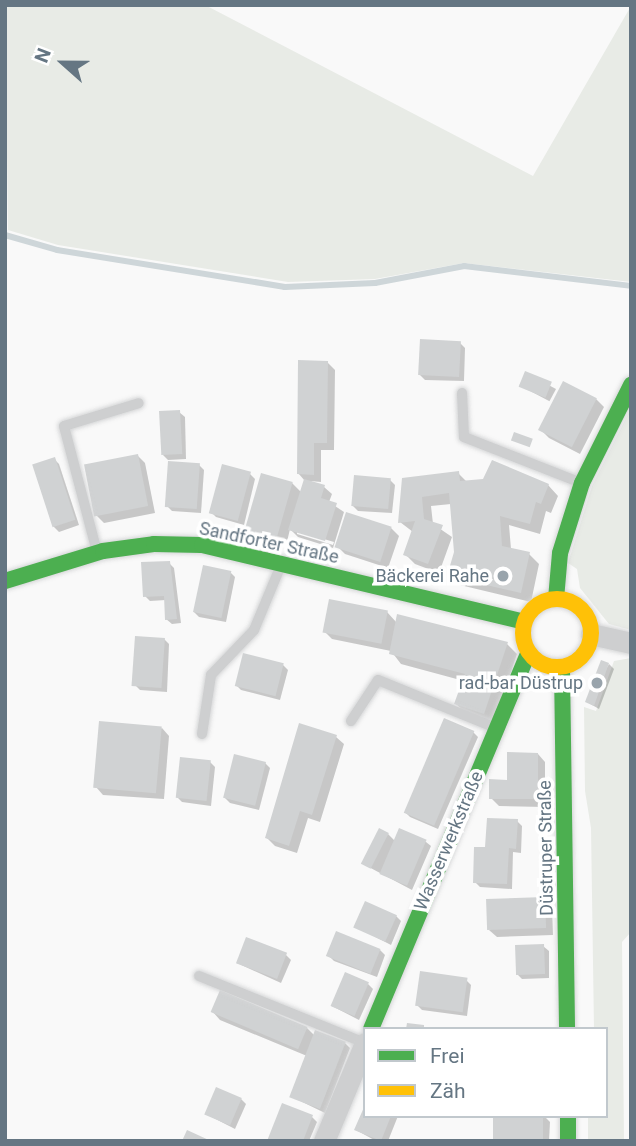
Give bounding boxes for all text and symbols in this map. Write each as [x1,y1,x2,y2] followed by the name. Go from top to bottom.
[28,28,98,98] north arrow
[30,45,56,66] text: N
[197,518,341,568] street label: Sandforter Straße
[375,565,489,587] place label: Bäckerei Rahe
[495,568,511,584] marker: Bäckerei Rahe
[459,672,583,694] place label: rad-bar Düstrup
[589,675,605,691] marker: rad-bar Düstrup
[410,768,488,914] street label: Wasserwerkstraße
[534,780,558,916] street label: Düstruper Straße
[363,1027,608,1118] legend
[430,1044,465,1068] text: Frei
[430,1079,466,1103] text: Zäh

